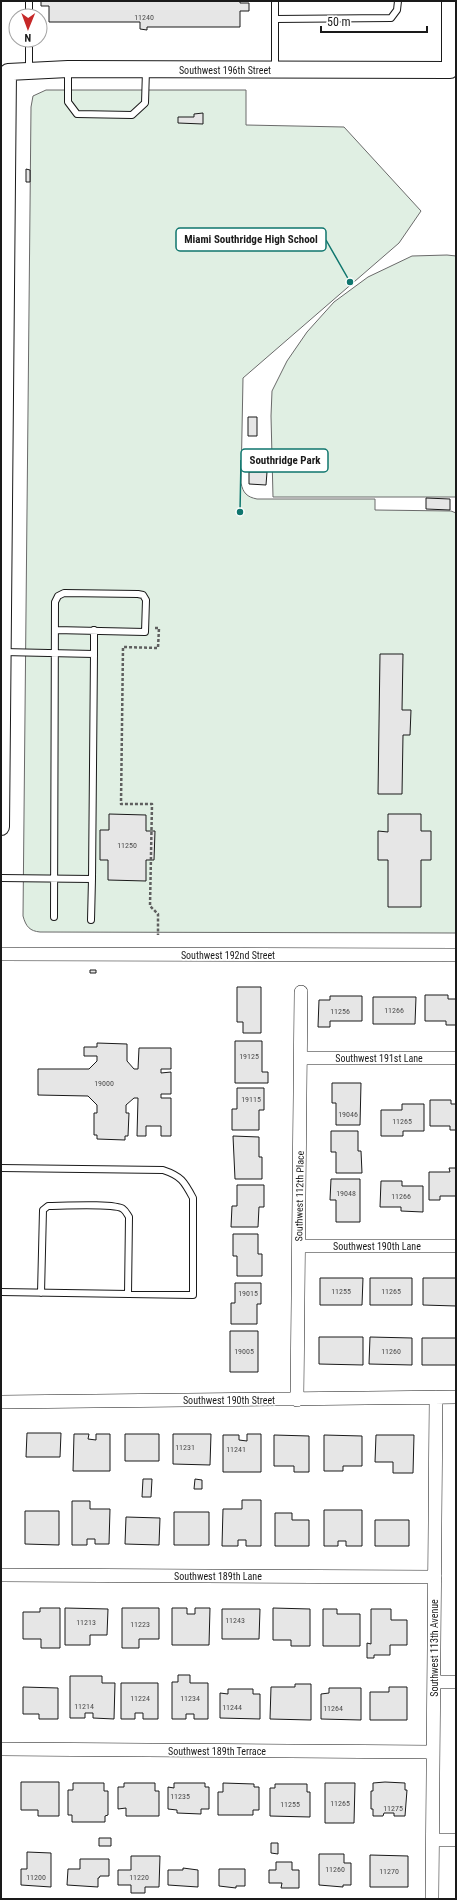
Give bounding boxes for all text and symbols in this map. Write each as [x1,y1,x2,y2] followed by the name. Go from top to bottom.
[8,8,48,48] north arrow
[321,8,427,34] scale bar
[134,13,154,22] house number: 11240
[327,15,351,29] text: 50 m
[24,31,31,44] text: N
[179,65,271,76] street label: Southwest 196th Street
[176,228,326,251] callout: Miami Southridge High School
[184,233,318,246] text: Miami Southridge High School
[241,449,328,472] callout: Southridge Park
[249,454,321,467] text: Southridge Park
[117,841,137,850] house number: 11250
[181,950,275,961] street label: Southwest 192nd Street
[384,1006,404,1015] house number: 11266
[330,1007,350,1016] house number: 11256
[239,1052,259,1061] house number: 19125
[335,1053,423,1064] street label: Southwest 191st Lane
[94,1079,114,1088] house number: 19000
[241,1095,261,1104] house number: 19115
[338,1110,358,1119] house number: 19046
[392,1117,412,1126] house number: 11265
[293,1150,306,1241] street label: Southwest 112th Place
[336,1189,356,1198] house number: 19048
[391,1192,411,1201] house number: 11266
[333,1241,421,1252] street label: Southwest 190th Lane
[331,1287,351,1296] house number: 11255
[381,1287,401,1296] house number: 11265
[238,1289,258,1298] house number: 19015
[234,1347,254,1356] house number: 19005
[381,1347,401,1356] house number: 11260
[183,1395,275,1406] street label: Southwest 190th Street
[175,1443,195,1452] house number: 11231
[226,1445,246,1454] house number: 11241
[174,1571,262,1582] street label: Southwest 189th Lane
[429,1599,440,1697] street label: Southwest 113th Avenue
[225,1616,245,1625] house number: 11243
[76,1618,96,1627] house number: 11213
[130,1620,150,1629] house number: 11223
[130,1694,150,1703] house number: 11224
[180,1694,200,1703] house number: 11234
[74,1702,94,1711] house number: 11214
[222,1703,242,1712] house number: 11244
[323,1704,343,1713] house number: 11264
[168,1746,266,1757] street label: Southwest 189th Terrace
[170,1792,190,1801] house number: 11235
[330,1799,350,1808] house number: 11265
[280,1800,300,1809] house number: 11255
[383,1804,403,1813] house number: 11275
[325,1865,345,1874] house number: 11260
[379,1867,399,1876] house number: 11270
[26,1873,46,1882] house number: 11200
[129,1873,149,1882] house number: 11220

